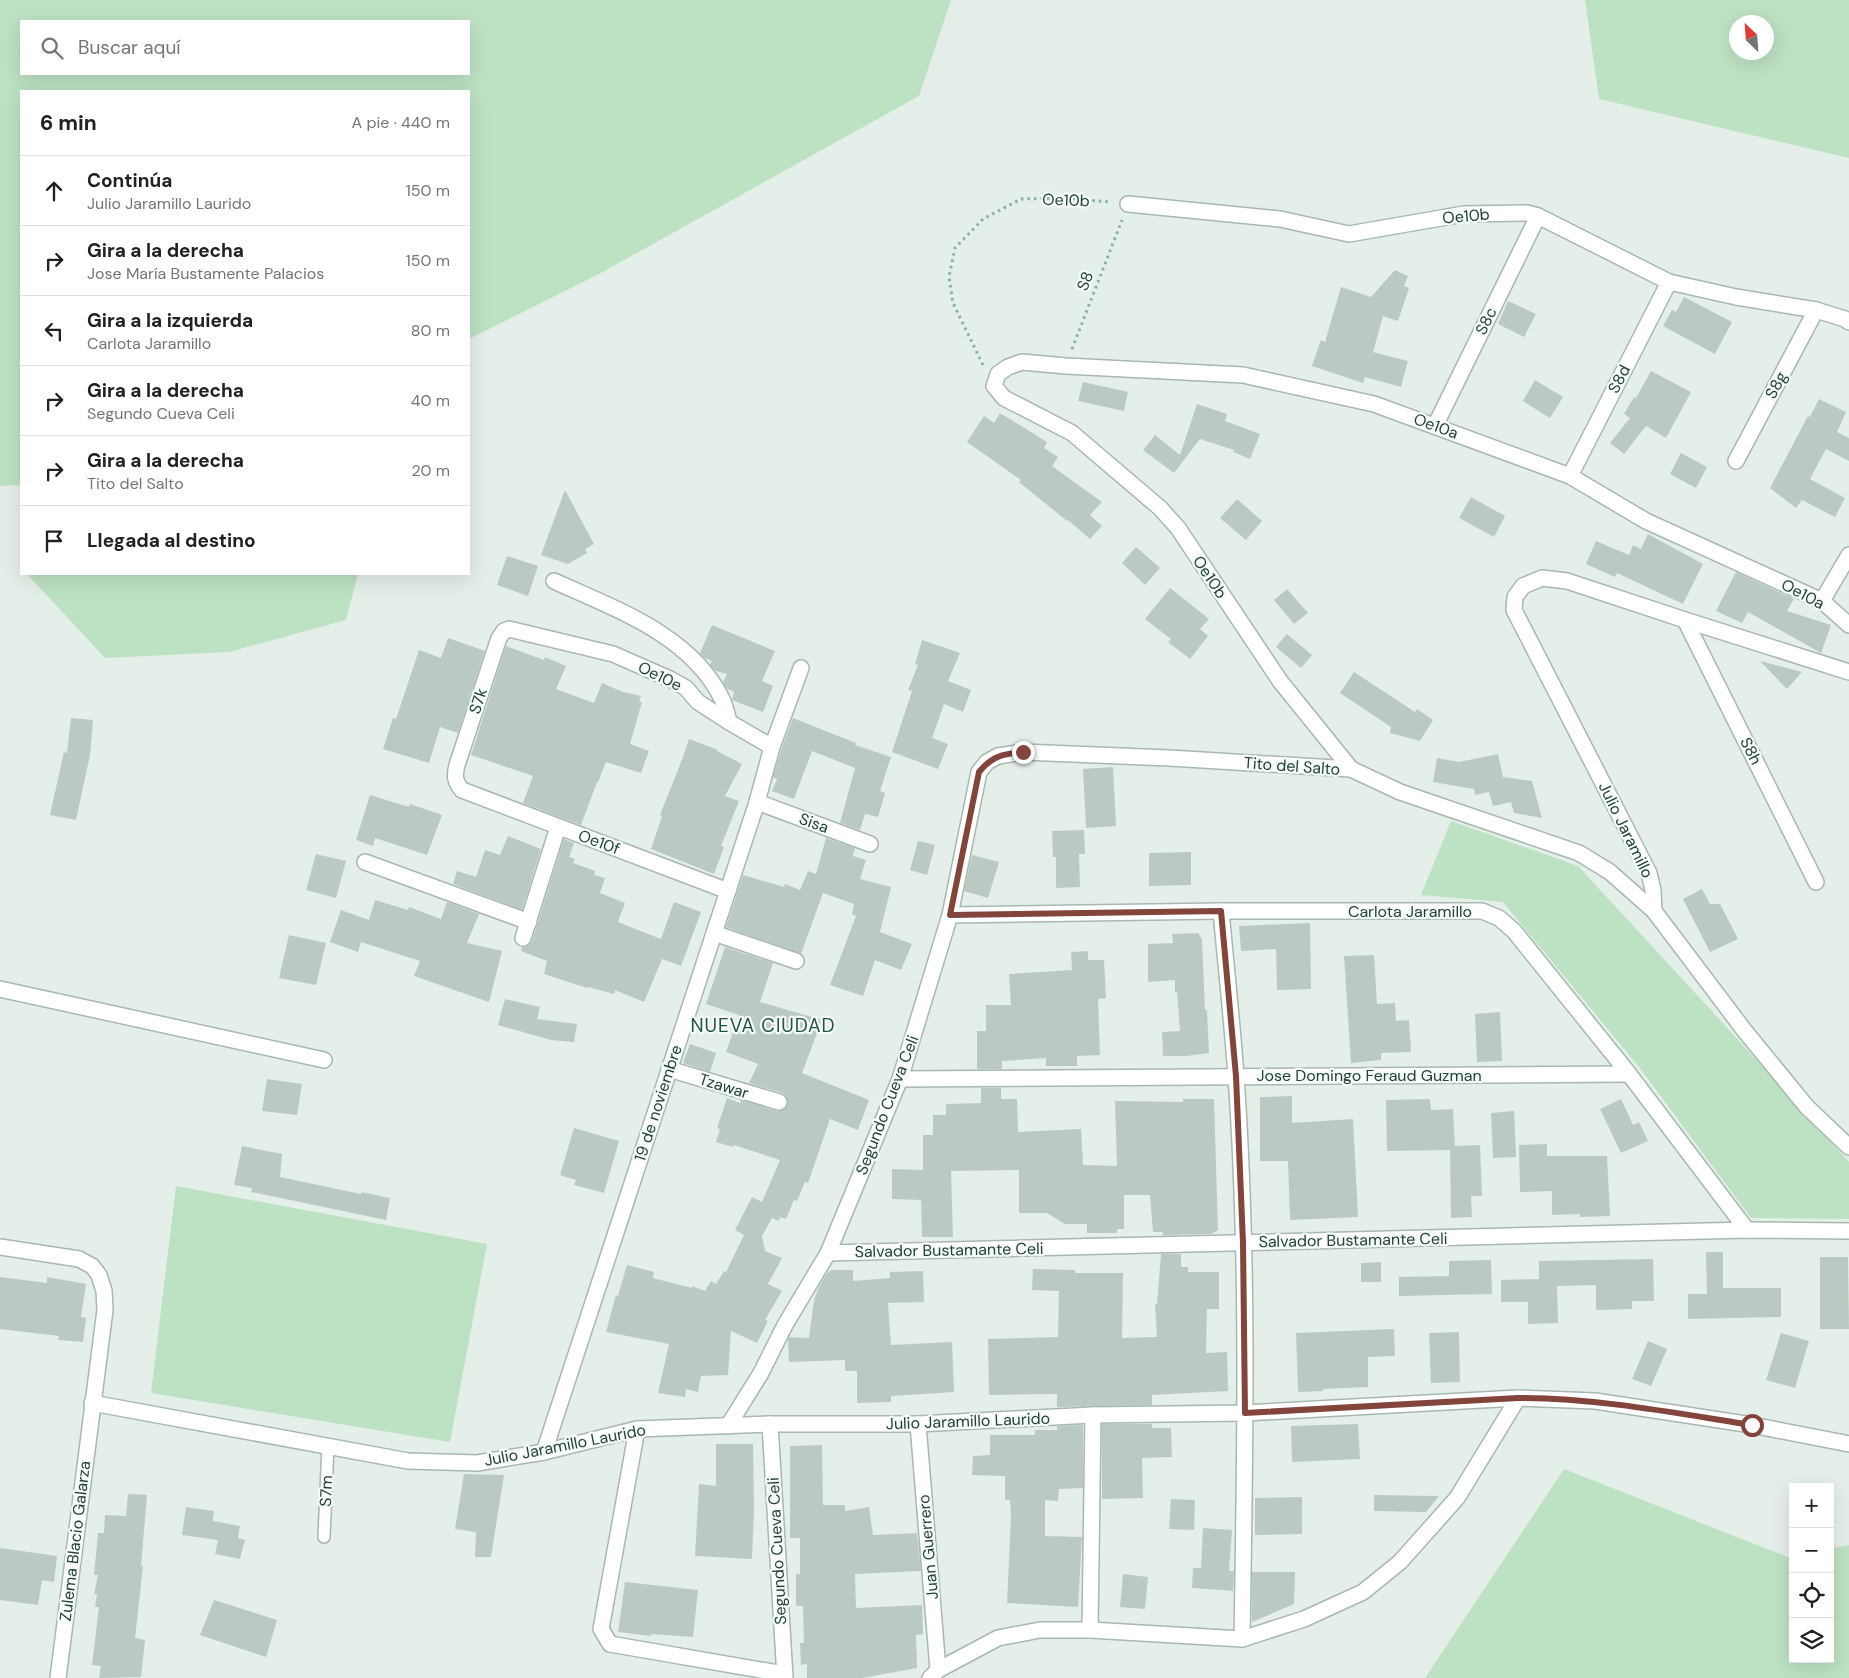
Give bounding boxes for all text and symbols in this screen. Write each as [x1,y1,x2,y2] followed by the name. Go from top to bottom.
[1729,15,1774,60] north arrow
[20,20,470,75] search box
[38,34,66,62] icon: search
[78,35,181,60] text: Buscar aquí
[40,109,97,137] text: 6 min
[352,112,450,133] text: A pie · 440 m
[87,168,172,193] text: Continúa
[40,177,68,205] icon: ahead
[406,180,450,201] text: 150 m
[1042,189,1090,211] street label: Oe10b
[87,193,251,214] text: Julio Jaramillo Laurido
[1441,203,1491,229] street label: Oe10b
[87,238,244,263] text: Gira a la derecha
[40,247,68,275] icon: right
[406,250,450,271] text: 150 m
[87,263,324,284] text: Jose María Bustamente Palacios
[1072,268,1098,294] street label: S8
[1470,304,1502,338] street label: S8c
[87,308,253,333] text: Gira a la izquierda
[40,317,68,345] icon: left
[411,320,450,341] text: 80 m
[87,333,211,354] text: Carlota Jaramillo
[1603,361,1635,397] street label: S8d
[1760,368,1792,402] street label: S8g
[87,378,244,403] text: Gira a la derecha
[40,387,68,415] icon: right
[411,390,450,411] text: 40 m
[87,403,235,424] text: Segundo Cueva Celi
[1411,408,1461,444] street label: Oe10a
[87,448,244,473] text: Gira a la derecha
[40,457,68,485] icon: right
[411,460,450,481] text: 20 m
[87,473,184,494] text: Tito del Salto
[40,527,68,555] icon: arrive
[87,528,256,553] text: Llegada al destino
[1188,551,1232,603] street label: Oe10b
[1778,574,1828,614] street label: Oe10a
[635,656,685,696] street label: Oe10e
[464,685,492,717] street label: S7k
[1735,734,1767,768] street label: S8h
[1012,741,1035,764] route end
[1243,752,1341,780] street label: Tito del Salto
[1594,778,1658,882] street label: Julio Jaramillo
[796,808,832,838] street label: Sisa
[575,825,623,859] street label: Oe10f
[1348,901,1472,922] street label: Carlota Jaramillo
[690,1013,836,1038] district label: NUEVA CIUDAD
[851,1032,923,1178] street label: Segundo Cueva Celi
[629,1042,687,1164] street label: 19 de noviembre
[1256,1065,1482,1086] street label: Jose Domingo Feraud Guzman
[697,1069,751,1103] street label: Tzawar
[1258,1228,1448,1252] street label: Salvador Bustamante Celi
[854,1238,1044,1262] street label: Salvador Bustamante Celi
[886,1408,1050,1434] street label: Julio Jaramillo Laurido
[1741,1414,1764,1437] route start
[482,1419,648,1471] street label: Julio Jaramillo Laurido
[55,1460,95,1622] street label: Zulema Blacio Galarza
[315,1475,337,1507] street label: S7m
[763,1477,791,1625] street label: Segundo Cueva Celi
[1789,1483,1834,1663] map controls
[1789,1483,1834,1528] button: +
[913,1494,943,1600] street label: Juan Guerrero
[1789,1528,1834,1573] button: −
[1789,1573,1834,1618] button: locate
[1789,1618,1834,1663] button: layers

